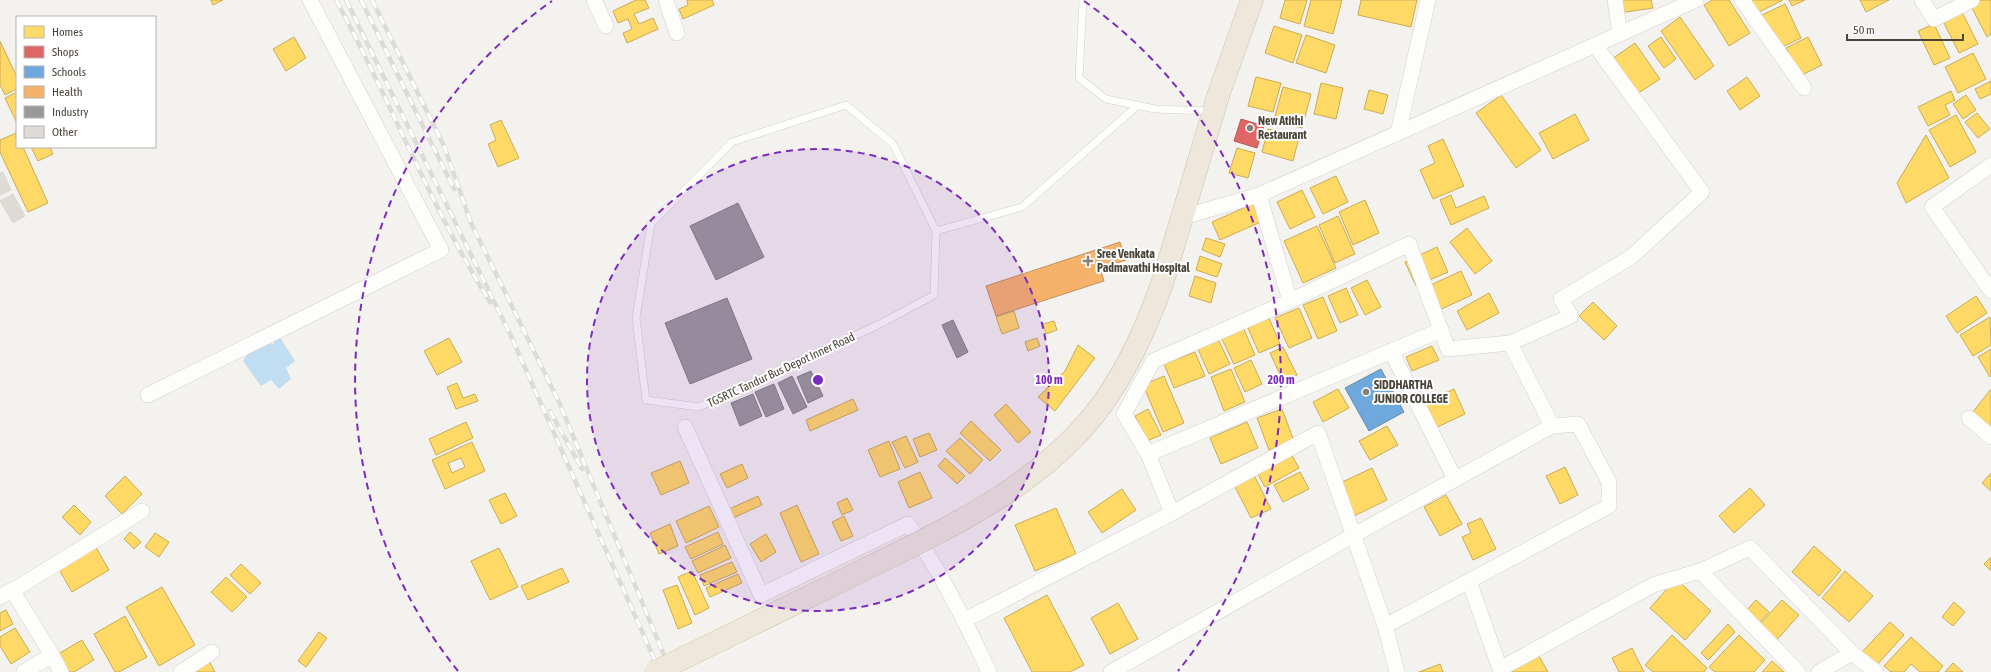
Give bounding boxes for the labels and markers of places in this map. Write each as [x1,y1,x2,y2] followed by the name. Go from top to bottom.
[1258,114,1307,142] place label: New Atithi Restaurant
[1245,123,1255,133] marker: New Atithi Restaurant
[1097,247,1191,275] place label: Sree Venkata Padmavathi Hospital
[1082,255,1094,267] marker: Sree Venkata Padmavathi Hospital
[811,373,825,387] centre of rings
[1373,378,1448,406] place label: SIDDHARTHA JUNIOR COLLEGE
[1361,387,1371,397] marker: SIDDHARTHA JUNIOR COLLEGE

